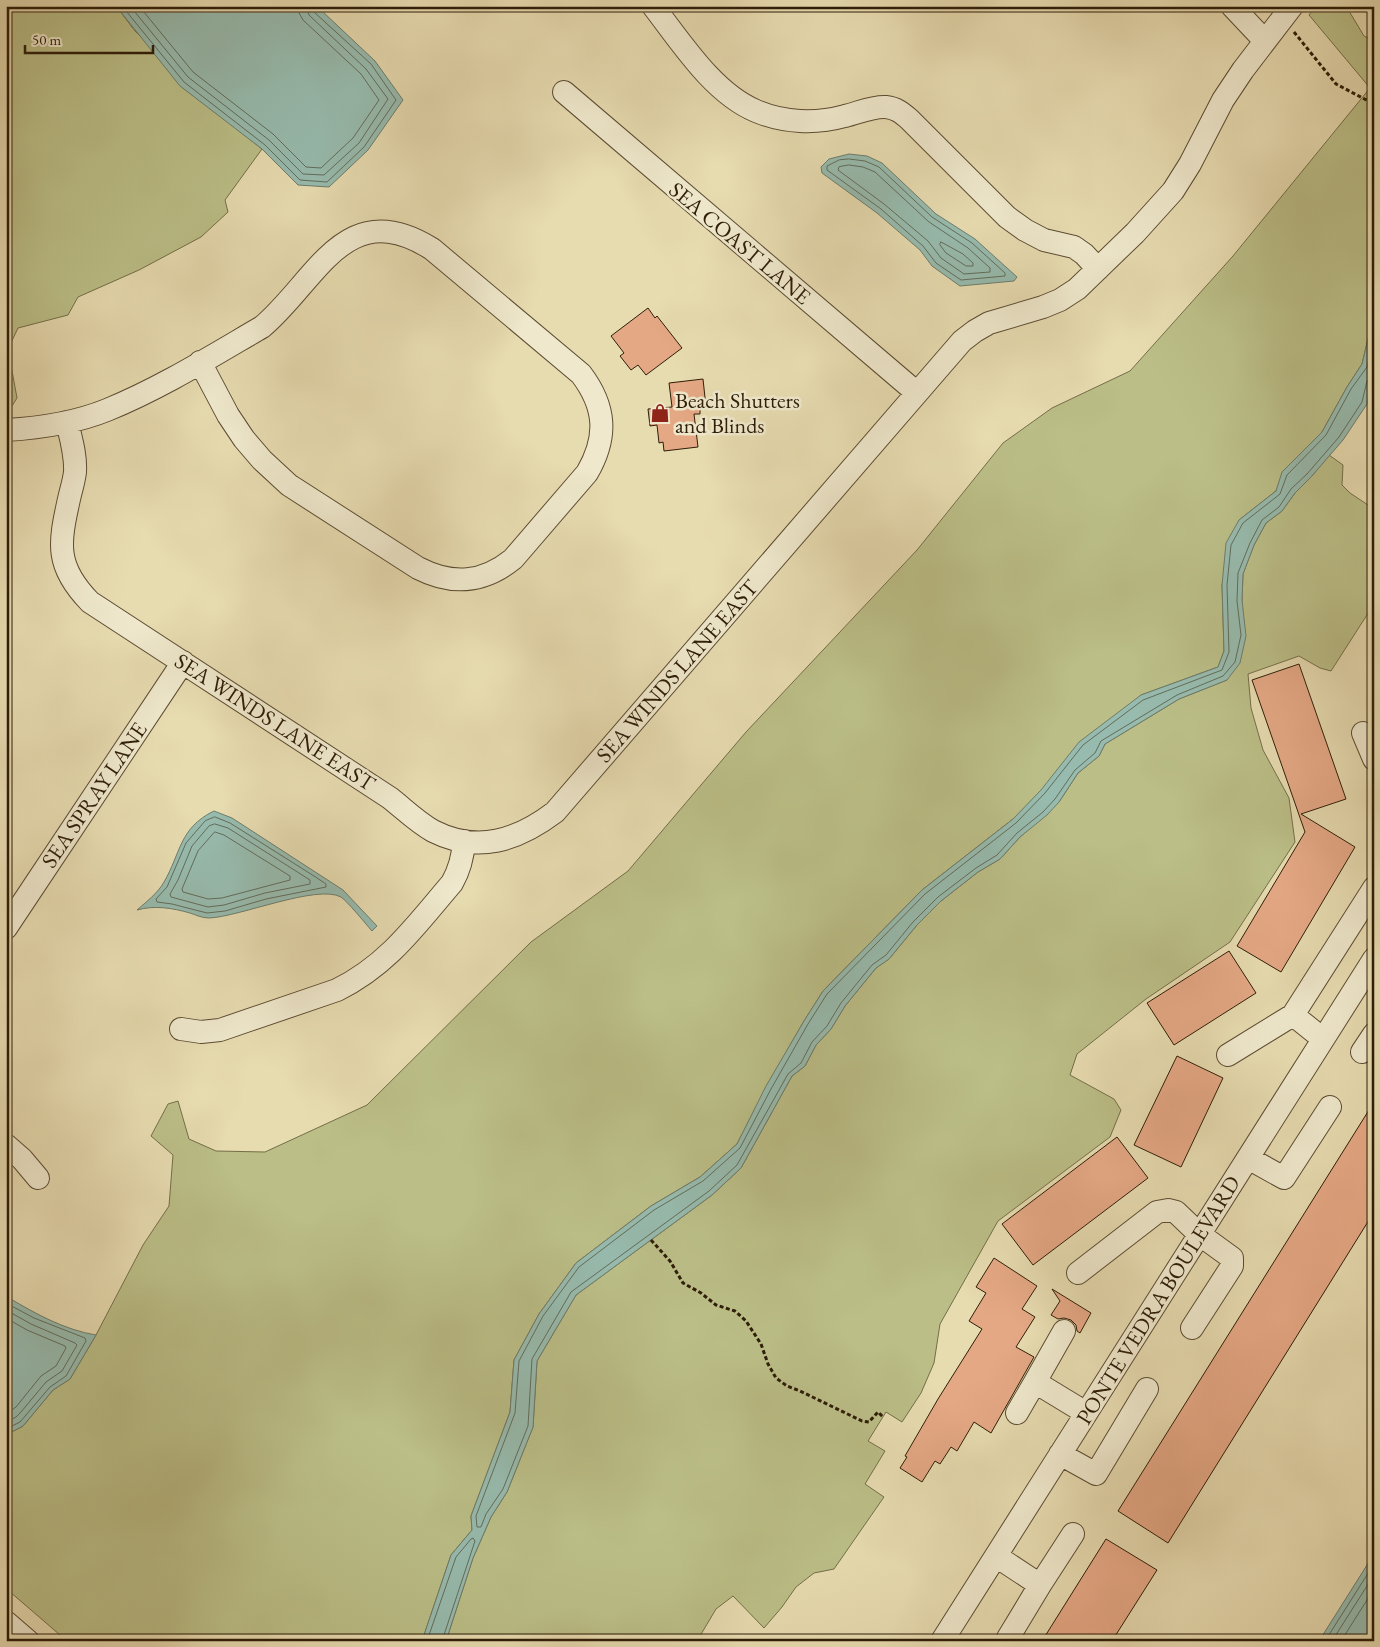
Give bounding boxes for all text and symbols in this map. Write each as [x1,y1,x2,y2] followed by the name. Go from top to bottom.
[25,22,152,54] scale bar
[32,30,61,49] text: 50 m
[663,175,817,311] street label: SEA COAST LANE
[675,386,800,440] place label: Beach Shutters and Blinds
[649,402,671,424] shop icon: Beach Shutters and Blinds
[589,573,765,769] street label: SEA WINDS LANE EAST
[169,646,381,798] street label: SEA WINDS LANE EAST
[35,717,153,873] street label: SEA SPRAY LANE
[1069,1170,1247,1430] street label: PONTE VEDRA BOULEVARD

